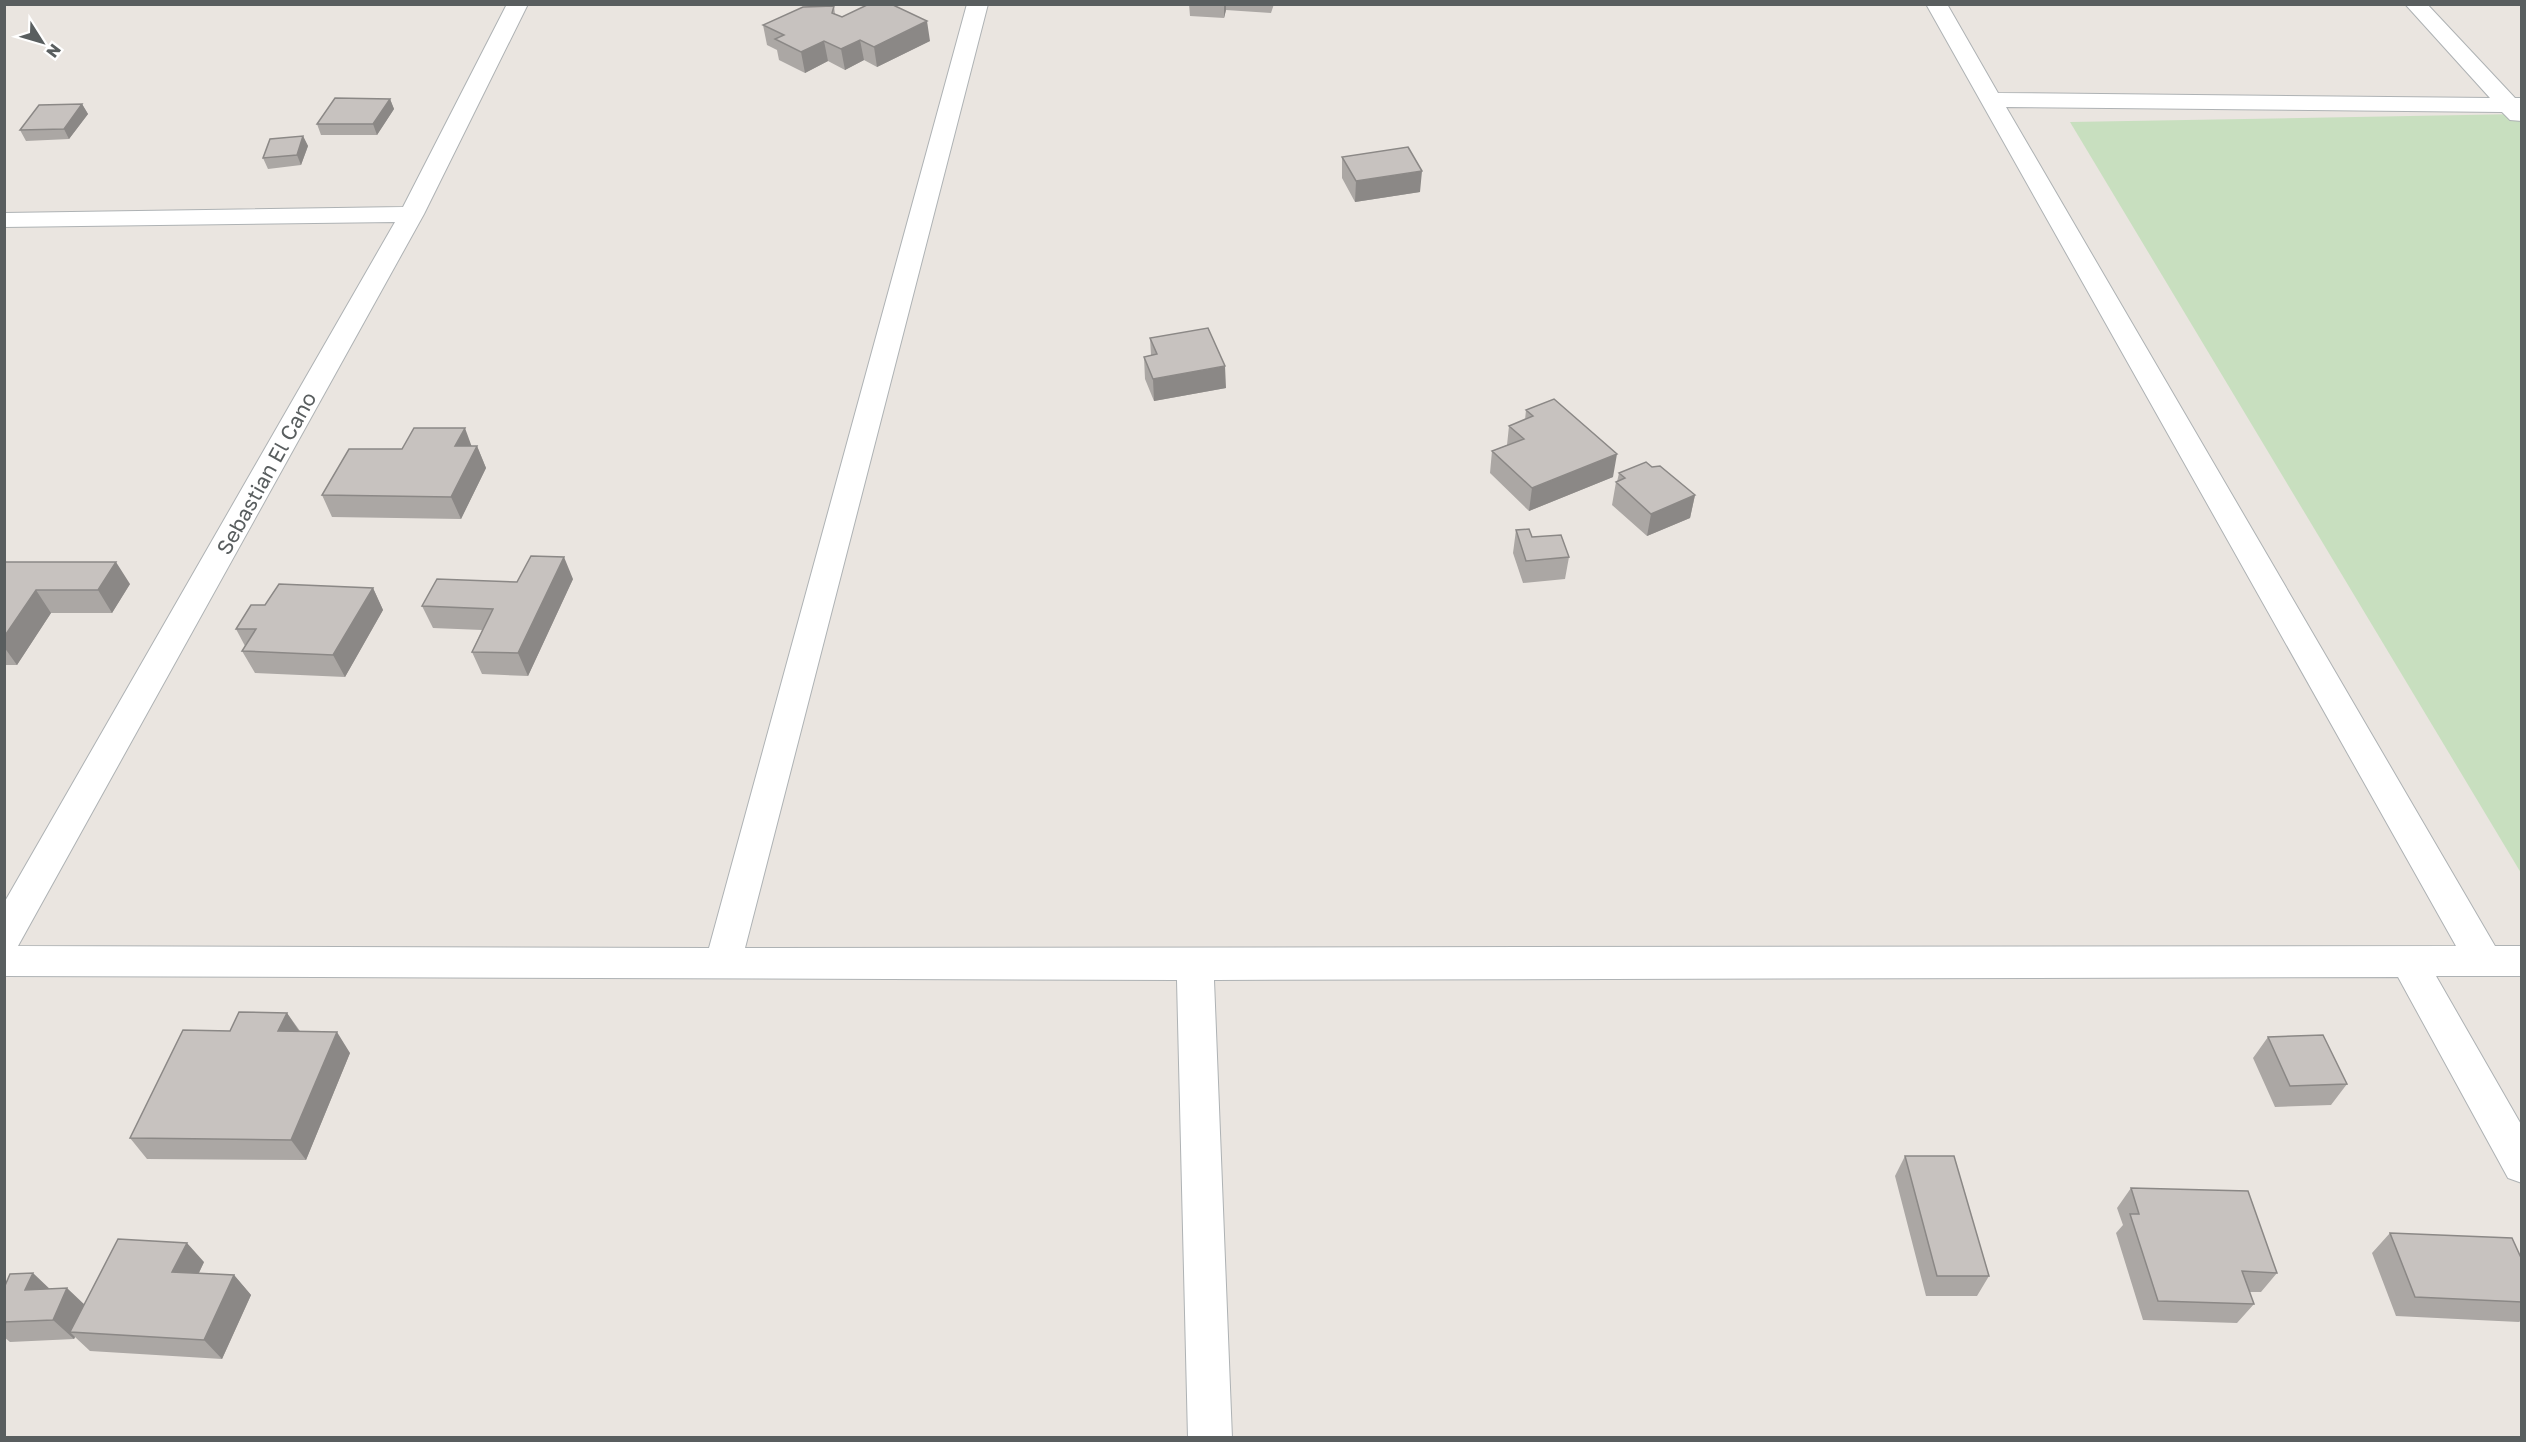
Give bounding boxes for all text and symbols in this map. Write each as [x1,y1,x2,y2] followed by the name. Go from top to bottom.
[12,12,72,72] north arrow
[42,40,66,62] text: N
[211,387,321,559] street label: Sebastian El Cano

